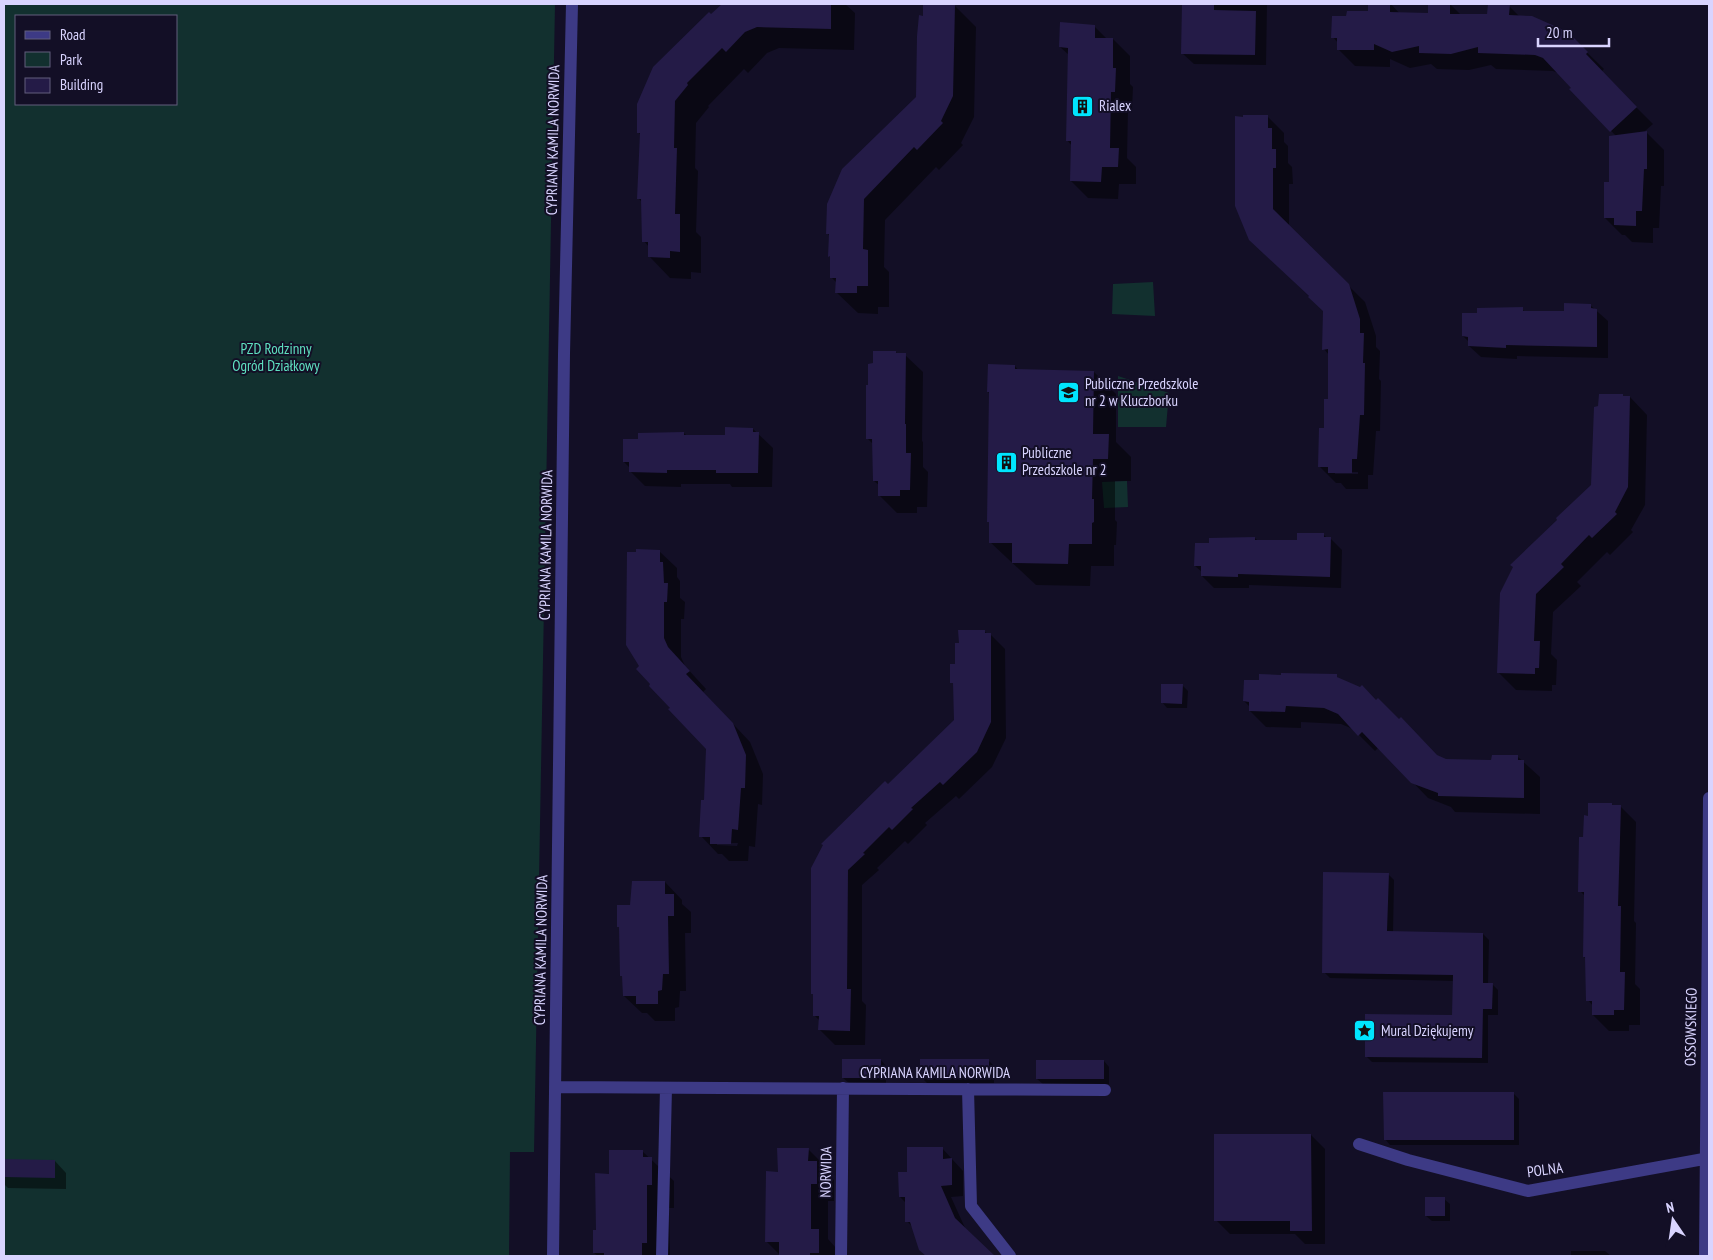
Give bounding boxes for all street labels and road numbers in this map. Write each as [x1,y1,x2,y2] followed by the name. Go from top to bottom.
[542,64,563,215] street label: CYPRIANA KAMILA NORWIDA
[535,469,556,620] street label: CYPRIANA KAMILA NORWIDA
[530,874,551,1025] street label: CYPRIANA KAMILA NORWIDA
[1680,988,1701,1066] street label: OSSOWSKIEGO
[860,1063,1011,1082] street label: CYPRIANA KAMILA NORWIDA
[816,1145,835,1198] street label: NORWIDA
[1526,1158,1565,1181] street label: POLNA

